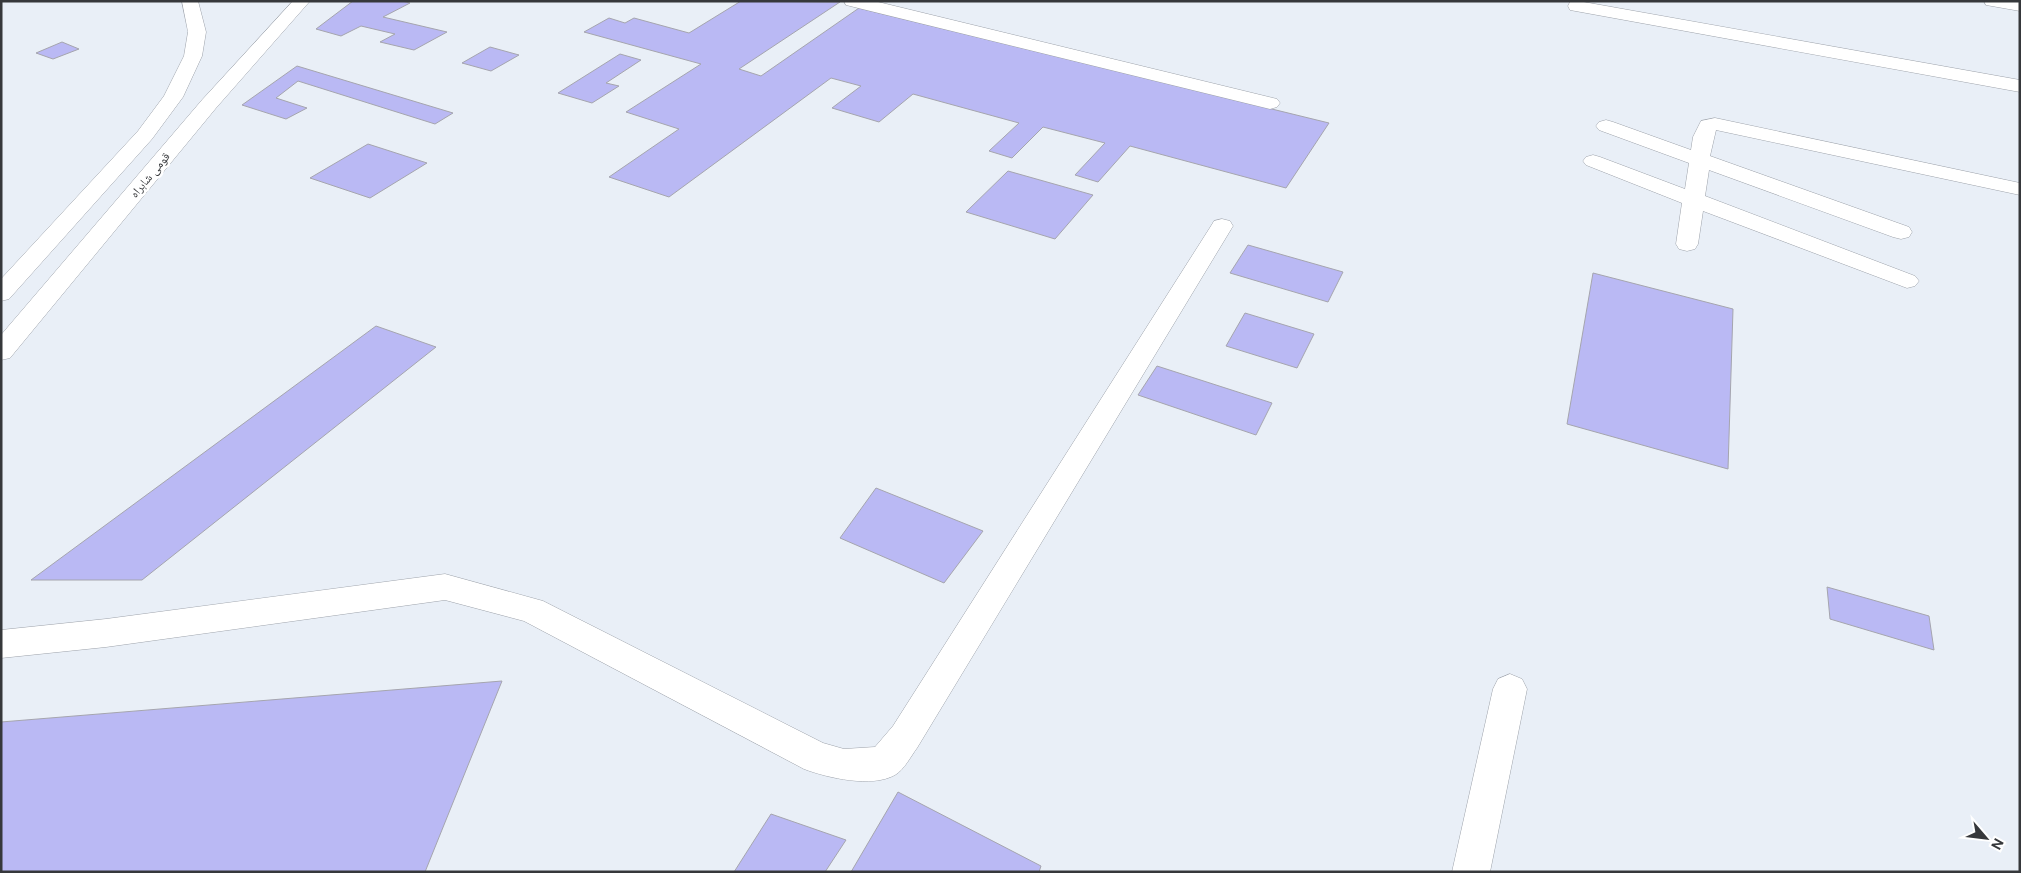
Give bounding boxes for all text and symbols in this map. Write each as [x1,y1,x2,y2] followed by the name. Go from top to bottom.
[126,149,174,201] street label: قومی شاہراہ
[1961,813,2011,863] north arrow
[1987,835,2008,853] text: N

